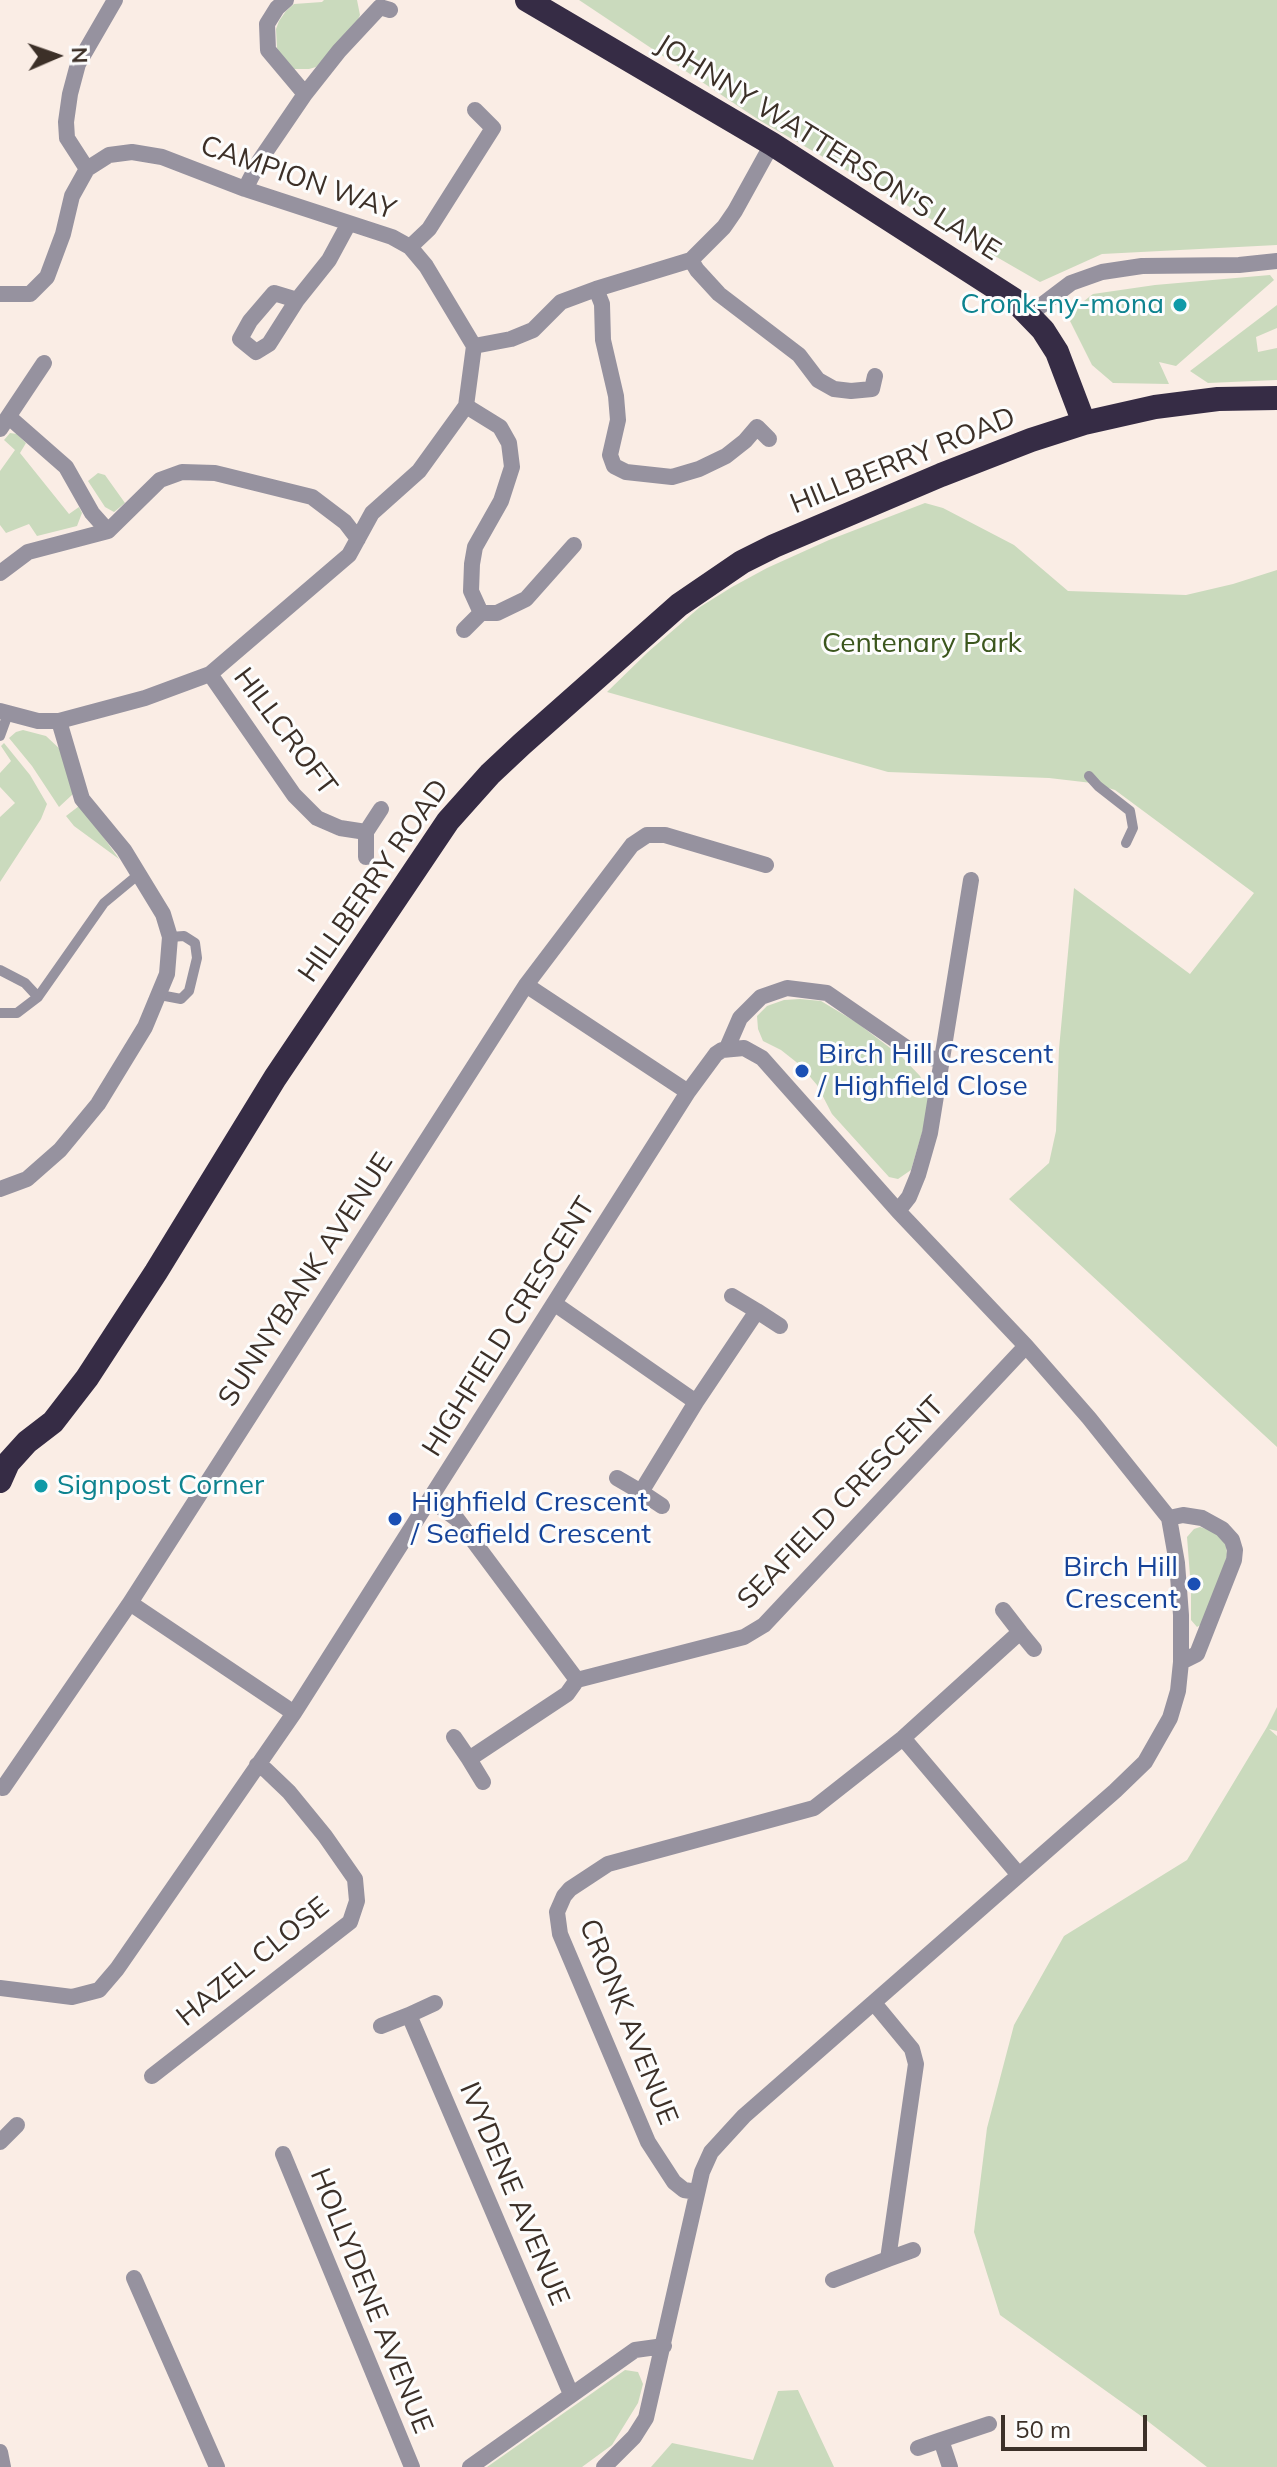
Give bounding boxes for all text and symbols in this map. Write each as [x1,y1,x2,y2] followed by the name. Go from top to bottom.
[16,16,96,96] north arrow
[649,28,1007,268] street label: JOHNNY WATTERSON'S LANE
[66,46,94,64] text: N
[196,129,400,227] street label: CAMPION WAY
[961,288,1164,322] place label: Cronk-ny-mona
[1171,296,1189,314] marker: Cronk-ny-mona
[786,401,1020,521] street label: HILLBERRY ROAD
[822,627,1022,661] park label: Centenary Park
[226,662,344,802] street label: HILLCROFT
[292,773,456,989] street label: HILLBERRY ROAD
[818,1038,1053,1104] place label: Birch Hill Crescent / Highfield Close
[793,1062,811,1080] marker: Birch Hill Crescent / Highfield Close
[211,1147,401,1413] street label: SUNNYBANK AVENUE
[415,1191,603,1463] street label: HIGHFIELD CRESCENT
[731,1390,951,1616] street label: SEAFIELD CRESCENT
[57,1469,264,1503] place label: Signpost Corner
[32,1477,50,1495] marker: Signpost Corner
[411,1486,651,1552] place label: Highfield Crescent / Seafield Crescent
[386,1510,404,1528] marker: Highfield Crescent / Seafield Crescent
[1063,1551,1178,1617] place label: Birch Hill Crescent
[1185,1575,1203,1593] marker: Birch Hill Crescent
[170,1890,336,2034] street label: HAZEL CLOSE
[571,1914,685,2130] street label: CRONK AVENUE
[452,2077,576,2311] street label: IVYDENE AVENUE
[302,2164,440,2438] street label: HOLLYDENE AVENUE
[1005,2399,1151,2449] scale bar
[1015,2414,1071,2444] text: 50 m

